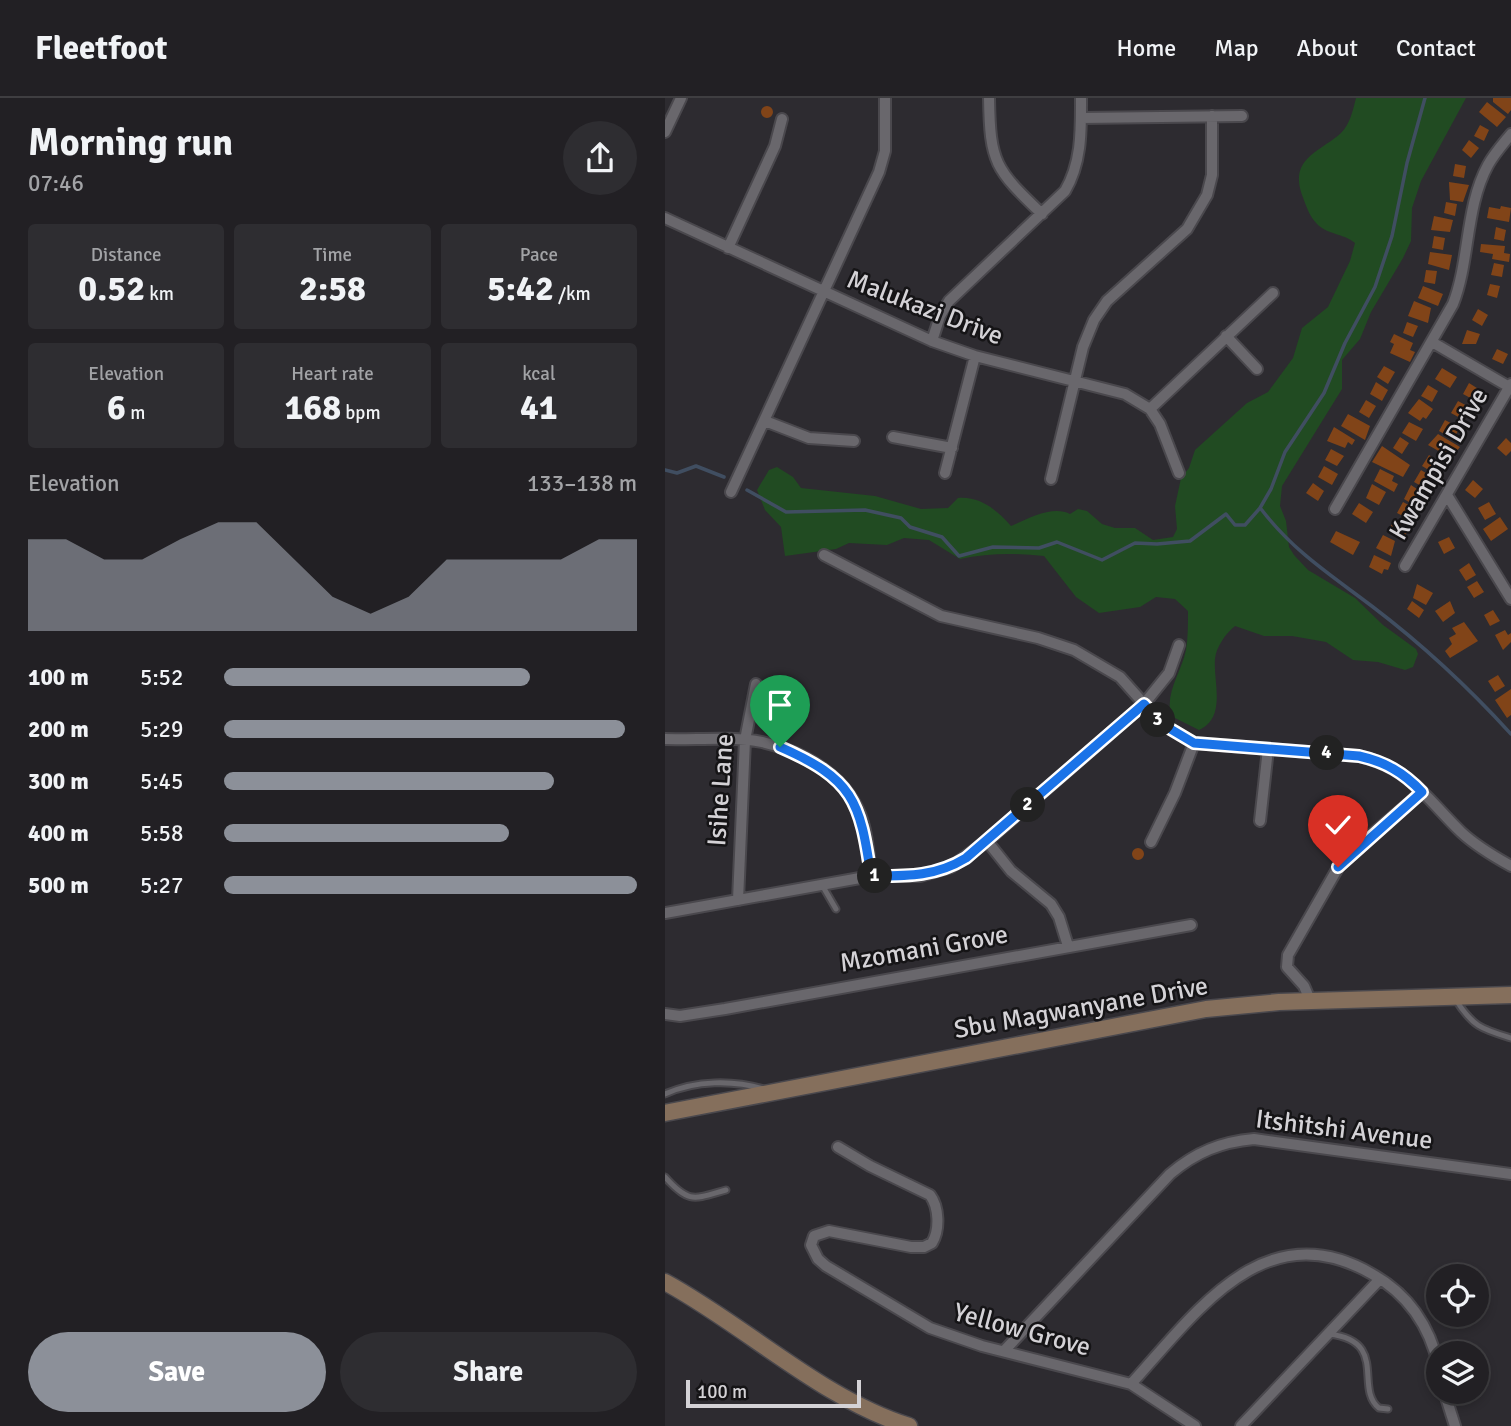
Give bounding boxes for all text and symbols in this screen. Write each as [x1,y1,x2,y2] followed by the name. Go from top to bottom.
[35,28,167,69] text: Fleetfoot
[1116,33,1176,63] text: Home
[1214,33,1259,63] text: Map
[1297,33,1358,63] text: About
[1396,33,1476,63] text: Contact
[28,119,233,166] text: Morning run
[563,121,637,195] button: share
[28,169,84,198] text: 07:46
[91,243,162,267] text: Distance
[313,243,352,267] text: Time
[520,243,558,267] text: Pace
[842,264,1008,352] street label: Malukazi Drive
[78,267,145,310] text: 0.52
[299,267,366,310] text: 2:58
[487,267,554,310] text: 5:42
[145,282,174,306] text: km
[554,282,591,306] text: /km
[88,362,164,386] text: Elevation
[291,362,374,386] text: Heart rate
[522,362,555,386] text: kcal
[1383,382,1495,546] street label: Kwampisi Drive
[107,386,126,429] text: 6
[284,386,341,429] text: 168
[520,386,558,429] text: 41
[126,401,145,425] text: m
[341,401,381,425] text: bpm
[28,469,120,498] text: Elevation
[527,469,637,498] text: 133–138 m
[28,663,89,692] text: 100 m
[140,663,183,692] text: 5:52
[750,675,810,747] pin
[761,686,799,724] icon: arrive
[1141,702,1175,738] pin: 3
[1152,707,1163,731] text: 3
[28,715,89,744] text: 200 m
[140,715,183,744] text: 5:29
[701,733,741,847] street label: Isihe Lane
[1309,736,1345,770] pin: 4
[1321,740,1332,764] text: 4
[28,767,89,796] text: 300 m
[140,767,183,796] text: 5:45
[1011,788,1045,822] pin: 2
[1022,792,1033,816] text: 2
[1308,795,1368,867] pin
[1319,806,1357,844] icon: check
[28,819,89,848] text: 400 m
[140,819,183,848] text: 5:58
[857,858,893,894] pin: 1
[869,863,880,887] text: 1
[28,871,89,900] text: 500 m
[140,871,183,900] text: 5:27
[837,918,1011,980] street label: Mzomani Grove
[951,970,1211,1046] street label: Sbu Magwanyane Drive
[1254,1103,1434,1157] street label: Itshitshi Avenue
[1426,1264,1489,1404] map controls
[1426,1264,1489,1327] button: locate
[950,1296,1094,1364] street label: Yellow Grove
[28,1332,326,1412] button: Save
[340,1332,637,1412] button: Share
[1426,1341,1489,1404] button: layers
[686,1377,861,1409] scale bar
[697,1380,747,1404] text: 100 m

